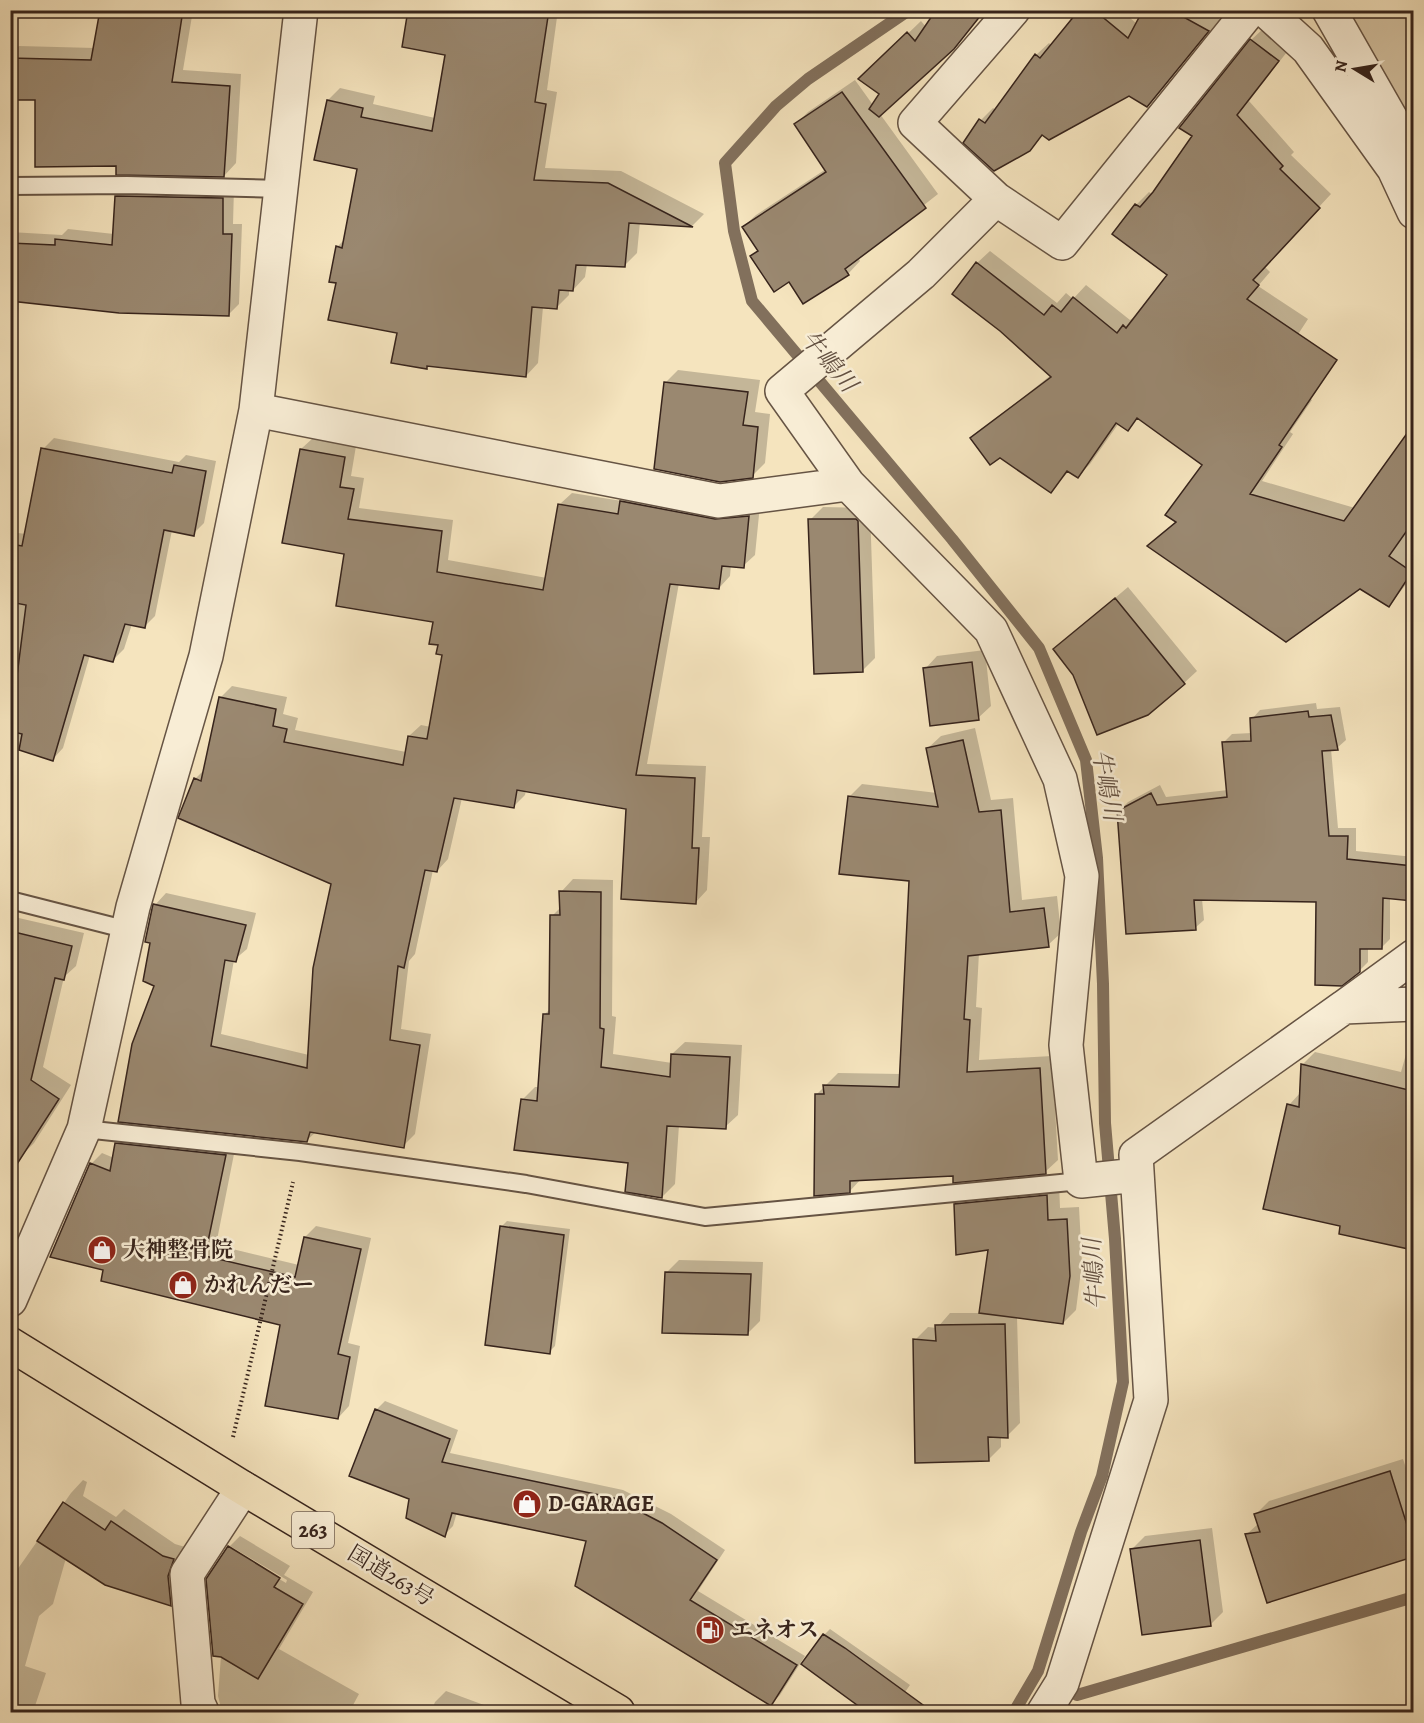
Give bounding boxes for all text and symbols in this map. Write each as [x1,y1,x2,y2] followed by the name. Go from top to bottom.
[1325,39,1385,99] north arrow
[1329,58,1353,74] text: N
[794,323,866,401] water label: 牛嶋川
[1085,747,1130,826] water label: 牛嶋川
[86,1234,118,1266] shop icon: 大神整骨院
[1075,1234,1112,1311] water label: 牛嶋川
[123,1235,233,1265] place label: 大神整骨院
[167,1269,199,1301] shop icon: かれんだー
[204,1270,314,1300] place label: かれんだー
[511,1488,543,1520] shop icon: D-GARAGE
[548,1489,654,1519] place label: D-GARAGE
[292,1512,334,1548] road number: 263
[342,1538,440,1614] street label: 国道263号
[694,1614,726,1646] fuel station icon: エネオス
[731,1615,819,1645] place label: エネオス

